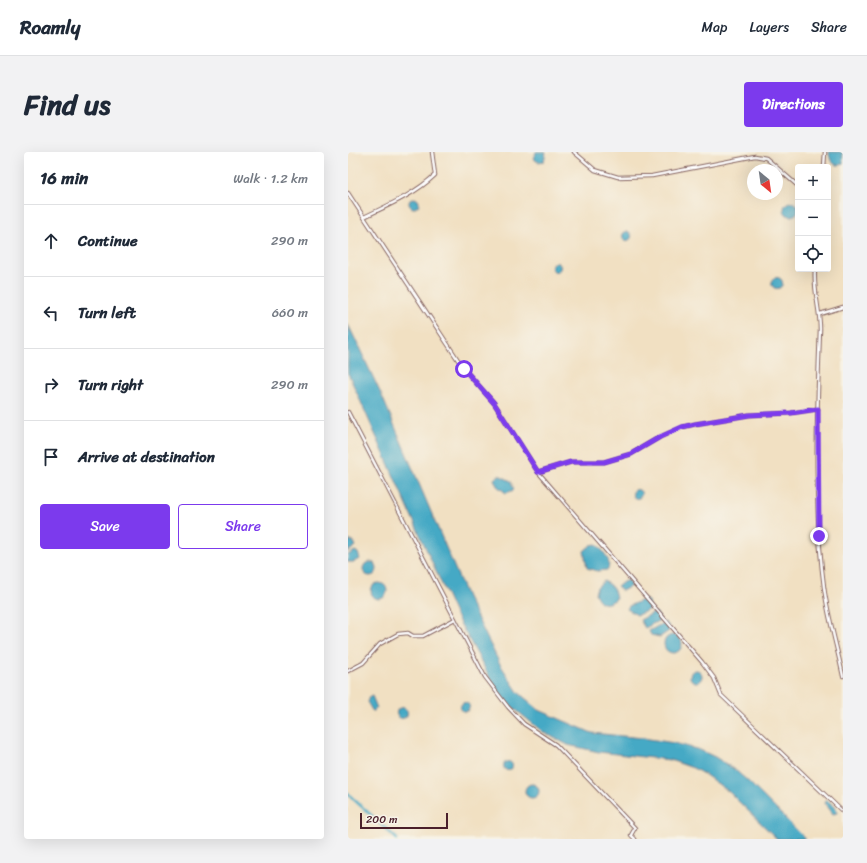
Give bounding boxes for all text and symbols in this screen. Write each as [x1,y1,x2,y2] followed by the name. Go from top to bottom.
[20,11,80,44] text: Roamly
[702,15,727,40] text: Map
[749,15,789,40] text: Layers
[811,15,847,40] text: Share
[24,80,111,129] text: Find us
[744,82,843,127] button: Directions
[40,163,88,193] text: 16 min
[747,164,783,200] north arrow
[795,164,831,272] map controls
[795,164,831,200] button: +
[233,167,308,190] text: Walk · 1.2 km
[795,200,831,236] button: −
[78,228,138,254] text: Continue
[271,229,308,252] text: 290 m
[40,230,62,252] icon: ahead
[795,236,831,272] button: locate
[78,300,136,326] text: Turn left
[272,301,308,324] text: 660 m
[40,302,62,324] icon: left
[455,360,473,378] route start
[78,372,143,398] text: Turn right
[271,373,308,396] text: 290 m
[40,374,62,396] icon: right
[78,444,215,470] text: Arrive at destination
[40,446,62,468] icon: arrive
[40,504,170,549] button: Save
[178,504,308,549] button: Share
[810,527,828,545] route end
[366,810,398,829] text: 200 m
[360,811,448,830] scale bar

